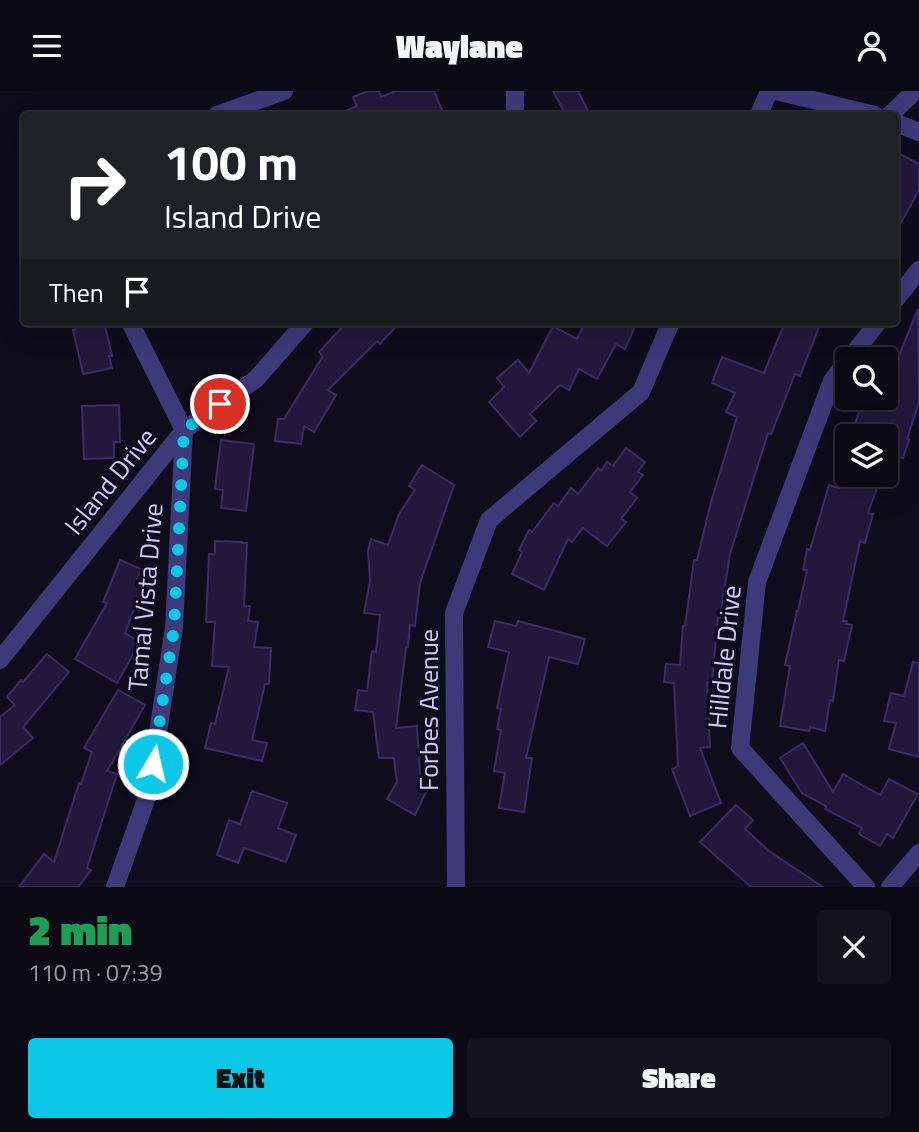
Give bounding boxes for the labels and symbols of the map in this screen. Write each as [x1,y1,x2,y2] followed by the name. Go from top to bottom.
[190,374,250,434] pin
[55,419,165,543] street label: Island Drive
[117,501,173,693] street label: Tamal Vista Drive
[697,583,751,731] street label: Hilldale Drive
[409,629,448,791] street label: Forbes Avenue
[116,727,190,801] position arrow

